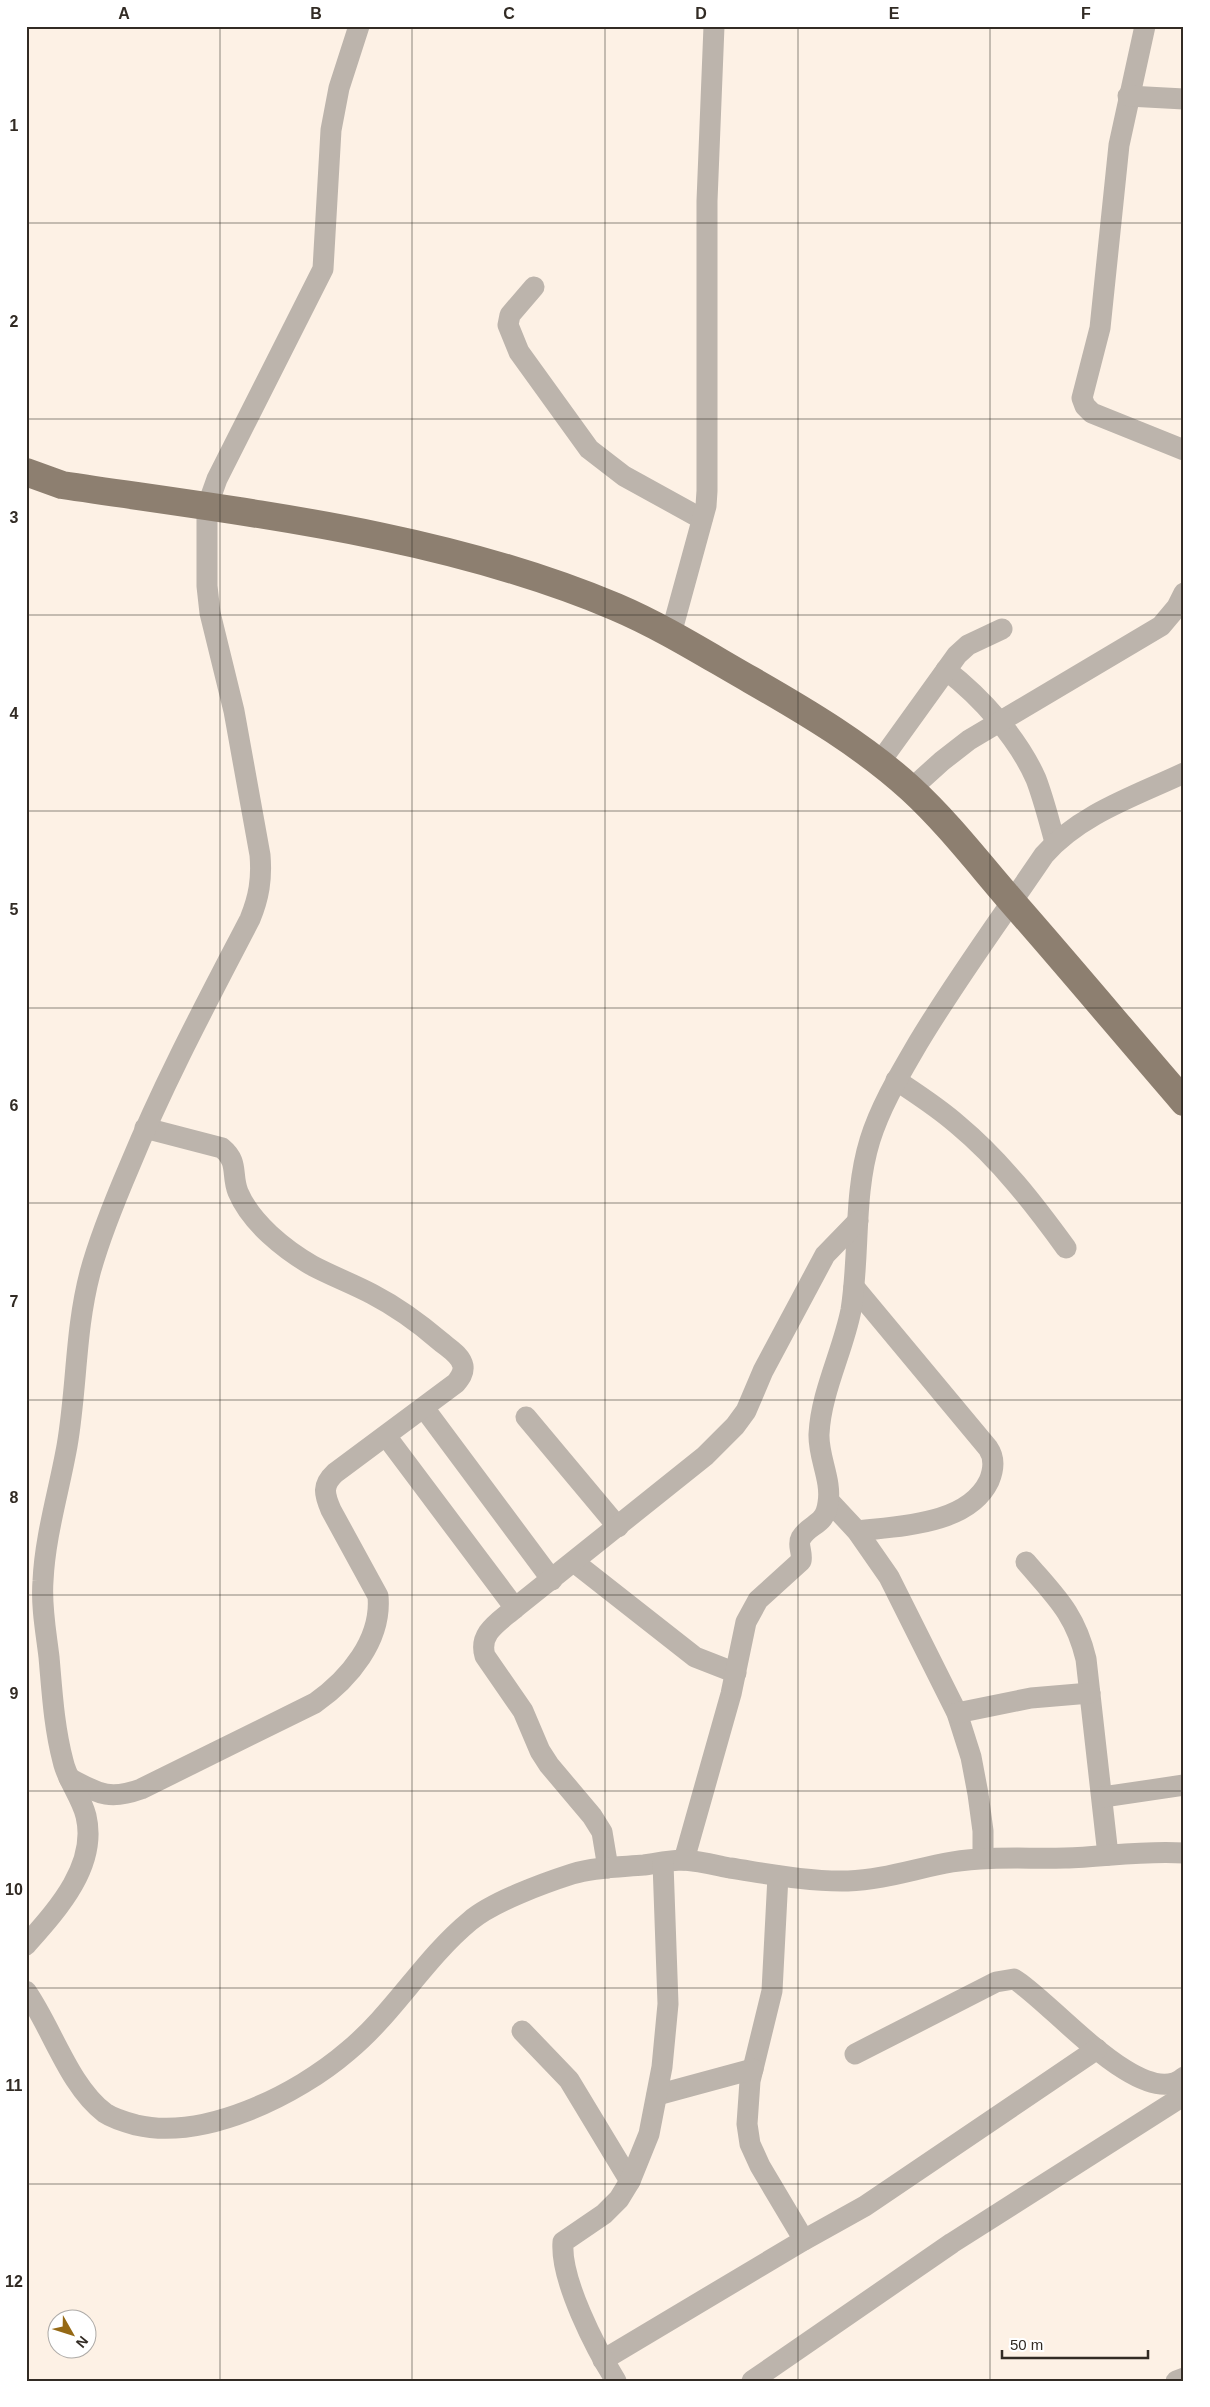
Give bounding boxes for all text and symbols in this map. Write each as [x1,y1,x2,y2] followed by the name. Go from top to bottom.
[118,5,130,22] text: A
[310,5,322,22] text: B
[503,5,515,22] text: C
[695,5,707,22] text: D
[889,5,900,22] text: E
[1081,5,1091,22] text: F
[10,117,19,134] text: 1
[10,313,19,330] text: 2
[10,509,19,526] text: 3
[10,705,19,722] text: 4
[10,901,19,918] text: 5
[10,1097,19,1114] text: 6
[10,1293,19,1310] text: 7
[10,1489,19,1506] text: 8
[10,1685,19,1702] text: 9
[5,1881,23,1898] text: 10
[6,2077,23,2094] text: 11
[5,2273,23,2290] text: 12
[48,2310,98,2360] north arrow
[1002,2327,1149,2359] scale bar
[73,2333,92,2351] text: N
[1010,2336,1043,2353] text: 50 m

